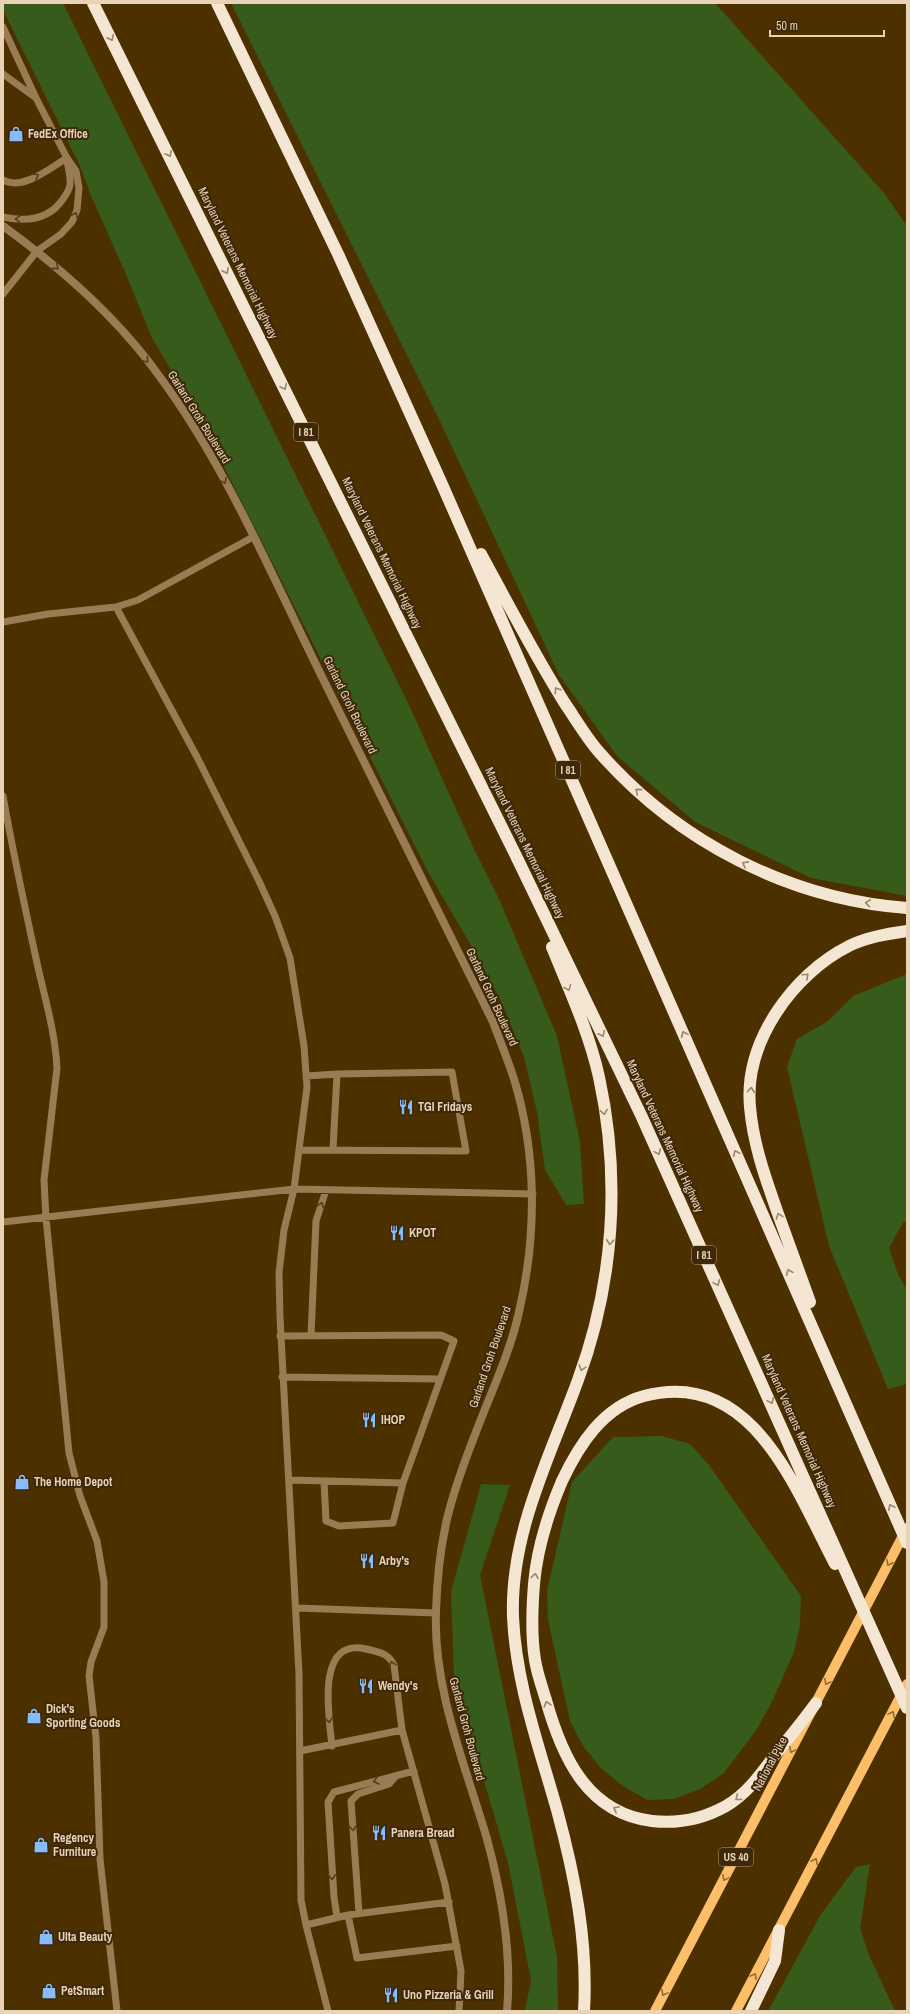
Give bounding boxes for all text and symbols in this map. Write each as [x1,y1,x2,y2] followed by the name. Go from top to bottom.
[770,12,884,38] scale bar
[776,18,798,34] text: 50 m
[106,34,114,41] one-way arrow
[7,125,25,143] shop icon: FedEx Office
[28,126,88,142] place label: FedEx Office
[164,150,171,158] one-way arrow
[32,173,39,180] one-way arrow
[194,185,282,342] street label: Maryland Veterans Memorial Highway
[70,212,78,219] one-way arrow
[15,215,21,223] one-way arrow
[51,263,59,270] one-way arrow
[221,267,229,274] one-way arrow
[142,356,149,363] one-way arrow
[164,368,234,466] street label: Garland Groh Boulevard
[279,383,287,391] one-way arrow
[294,423,318,441] road number: I 81
[338,475,426,632] street label: Maryland Veterans Memorial Highway
[219,477,227,484] one-way arrow
[319,654,381,756] street label: Garland Groh Boulevard
[554,687,562,694] one-way arrow
[556,761,580,779] road number: I 81
[481,765,569,922] street label: Maryland Veterans Memorial Highway
[635,788,643,795] one-way arrow
[742,861,749,868] one-way arrow
[865,899,871,908] one-way arrow
[462,945,522,1049] street label: Garland Groh Boulevard
[801,974,809,981] one-way arrow
[564,984,572,991] one-way arrow
[597,1030,605,1037] one-way arrow
[681,1031,689,1039] one-way arrow
[623,1057,708,1215] street label: Maryland Veterans Memorial Highway
[746,1087,755,1093] one-way arrow
[397,1098,415,1116] restaurant icon: TGI Fridays
[418,1099,473,1115] place label: TGI Fridays
[599,1109,608,1115] one-way arrow
[653,1147,661,1155] one-way arrow
[733,1150,741,1157] one-way arrow
[316,1202,325,1209] one-way arrow
[775,1213,784,1220] one-way arrow
[388,1224,406,1242] restaurant icon: KPOT
[409,1225,436,1241] place label: KPOT
[605,1239,614,1245] one-way arrow
[692,1246,716,1264] road number: I 81
[786,1269,794,1277] one-way arrow
[712,1278,720,1286] one-way arrow
[465,1304,515,1410] street label: Garland Groh Boulevard
[758,1352,840,1511] street label: Maryland Veterans Memorial Highway
[578,1365,587,1372] one-way arrow
[766,1397,774,1405] one-way arrow
[360,1411,378,1429] restaurant icon: IHOP
[381,1412,405,1428] place label: IHOP
[13,1473,31,1491] shop icon: The Home Depot
[34,1474,113,1490] place label: The Home Depot
[888,1503,896,1510] one-way arrow
[358,1552,376,1570] restaurant icon: Arby's
[379,1553,410,1569] place label: Arby's
[886,1558,894,1566] one-way arrow
[530,1573,539,1579] one-way arrow
[389,1661,397,1668] one-way arrow
[445,1675,489,1783] street label: Garland Groh Boulevard
[357,1677,375,1695] restaurant icon: Wendy's
[378,1678,418,1694] place label: Wendy's
[824,1678,832,1686] one-way arrow
[46,1701,121,1731] place label: Dick's Sporting Goods
[543,1701,552,1708] one-way arrow
[25,1707,43,1725] shop icon: Dick's Sporting Goods
[887,1710,894,1718] one-way arrow
[324,1717,333,1723] one-way arrow
[749,1734,791,1794] street label: National Pike
[789,1746,796,1753] one-way arrow
[373,1776,380,1785] one-way arrow
[735,1793,742,1800] one-way arrow
[613,1807,620,1814] one-way arrow
[370,1824,388,1842] restaurant icon: Panera Bread
[348,1825,357,1831] one-way arrow
[391,1825,454,1841] place label: Panera Bread
[53,1830,97,1860] place label: Regency Furniture
[32,1836,50,1854] shop icon: Regency Furniture
[719,1848,753,1866] road number: US 40
[810,1858,817,1865] one-way arrow
[328,1874,337,1880] one-way arrow
[722,1874,730,1881] one-way arrow
[37,1928,55,1946] shop icon: Ulta Beauty
[58,1929,113,1945] place label: Ulta Beauty
[750,1973,757,1981] one-way arrow
[40,1982,58,2000] shop icon: PetSmart
[61,1983,105,1999] place label: PetSmart
[382,1986,400,2004] restaurant icon: Uno Pizzeria & Grill
[403,1987,494,2003] place label: Uno Pizzeria & Grill
[662,1989,669,1996] one-way arrow

